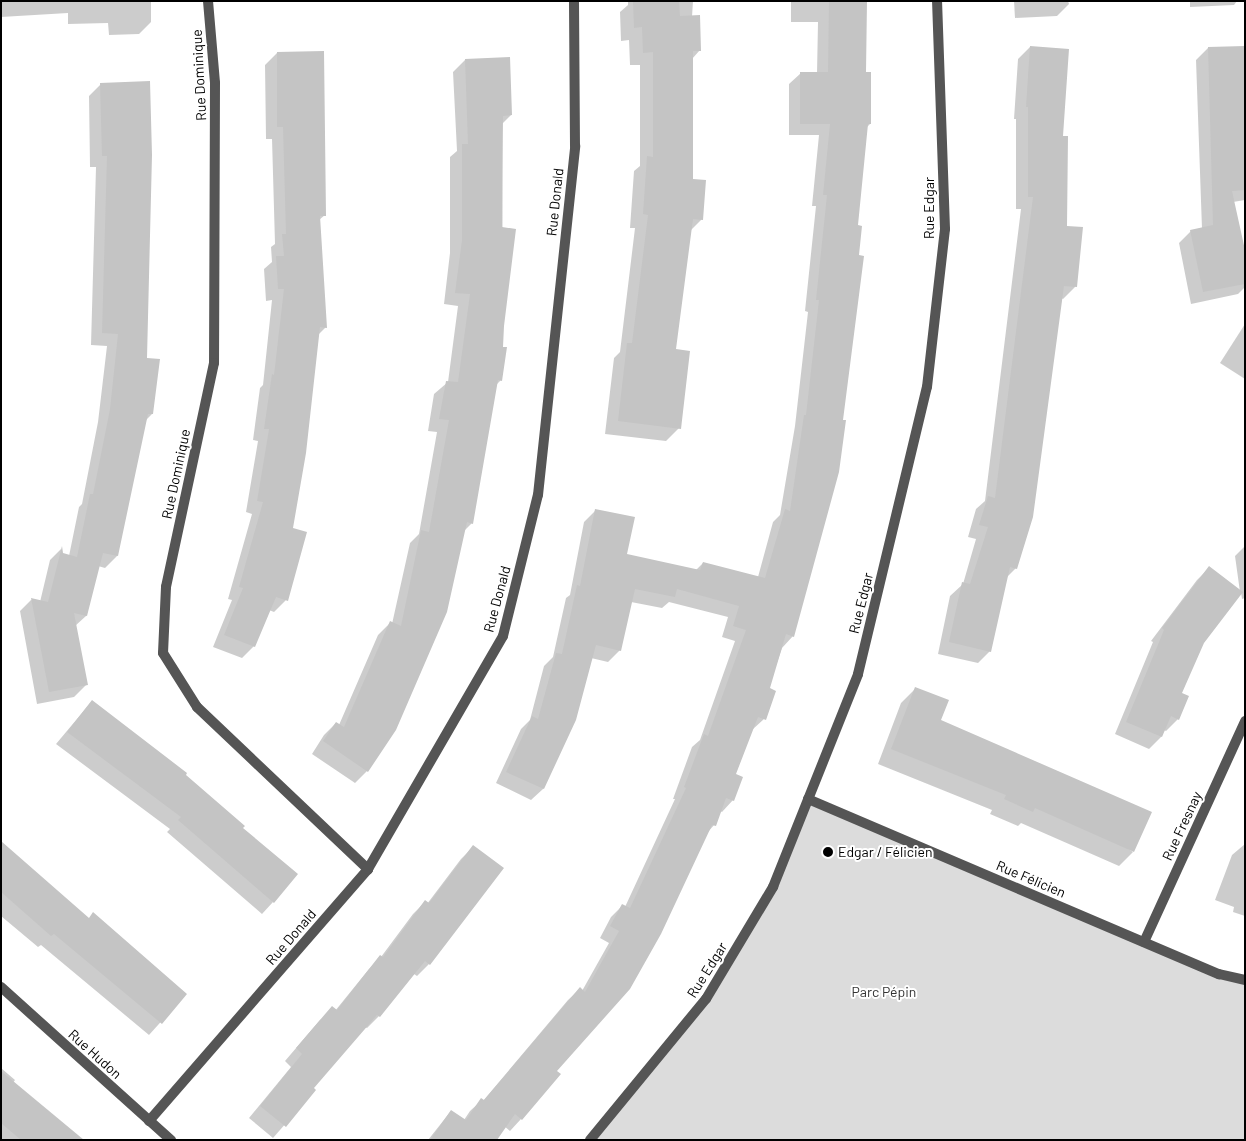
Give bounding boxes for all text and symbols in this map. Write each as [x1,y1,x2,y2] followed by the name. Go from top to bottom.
[188,29,210,121] street label: Rue Dominique
[543,167,567,237] street label: Rue Donald
[921,177,937,239] street label: Rue Edgar
[158,427,194,521] street label: Rue Dominique
[480,564,514,634] street label: Rue Donald
[845,571,877,635] street label: Rue Edgar
[1159,789,1205,863] street label: Rue Fresnay
[838,844,933,860] place label: Edgar / Félicien
[822,846,834,858] marker: Edgar / Félicien
[994,857,1068,901] street label: Rue Félicien
[262,906,320,968] street label: Rue Donald
[683,939,731,1001] street label: Rue Edgar
[852,984,916,1000] park label: Parc Pépin
[65,1026,125,1082] street label: Rue Hudon

